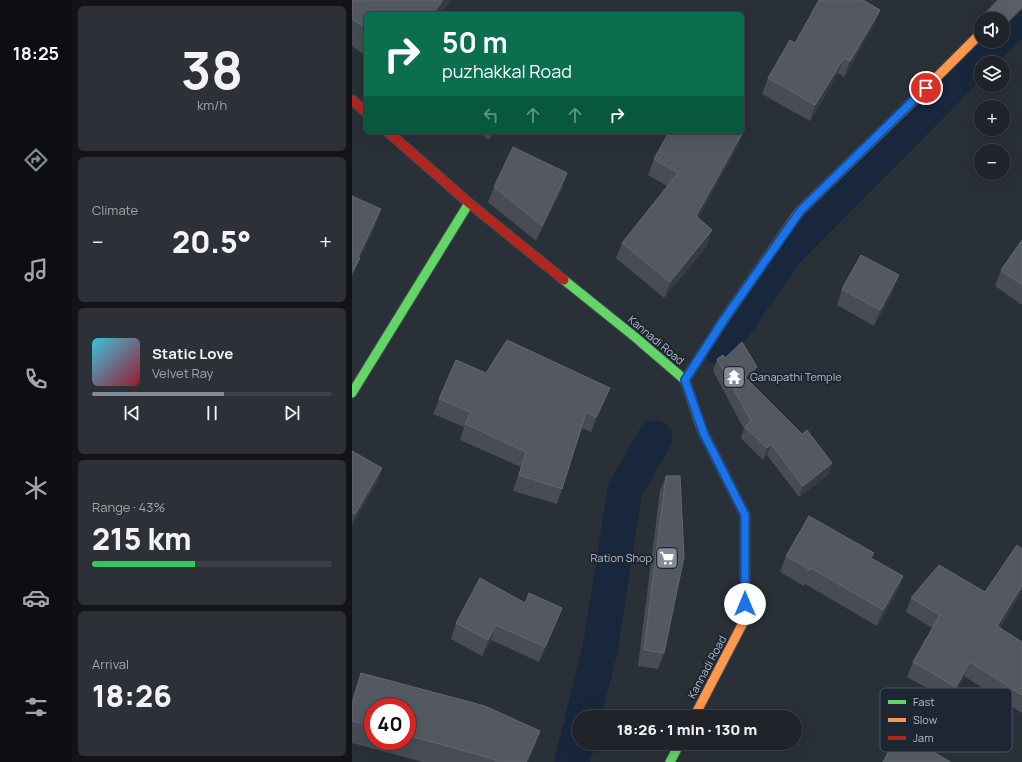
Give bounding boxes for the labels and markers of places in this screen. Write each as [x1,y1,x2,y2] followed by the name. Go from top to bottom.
[909,71,943,105] pin
[721,364,747,390] temple icon: Ganapathi Temple
[750,369,842,384] place label: Ganapathi Temple
[654,545,680,571] supermarket icon: Ration Shop
[590,550,652,565] place label: Ration Shop

